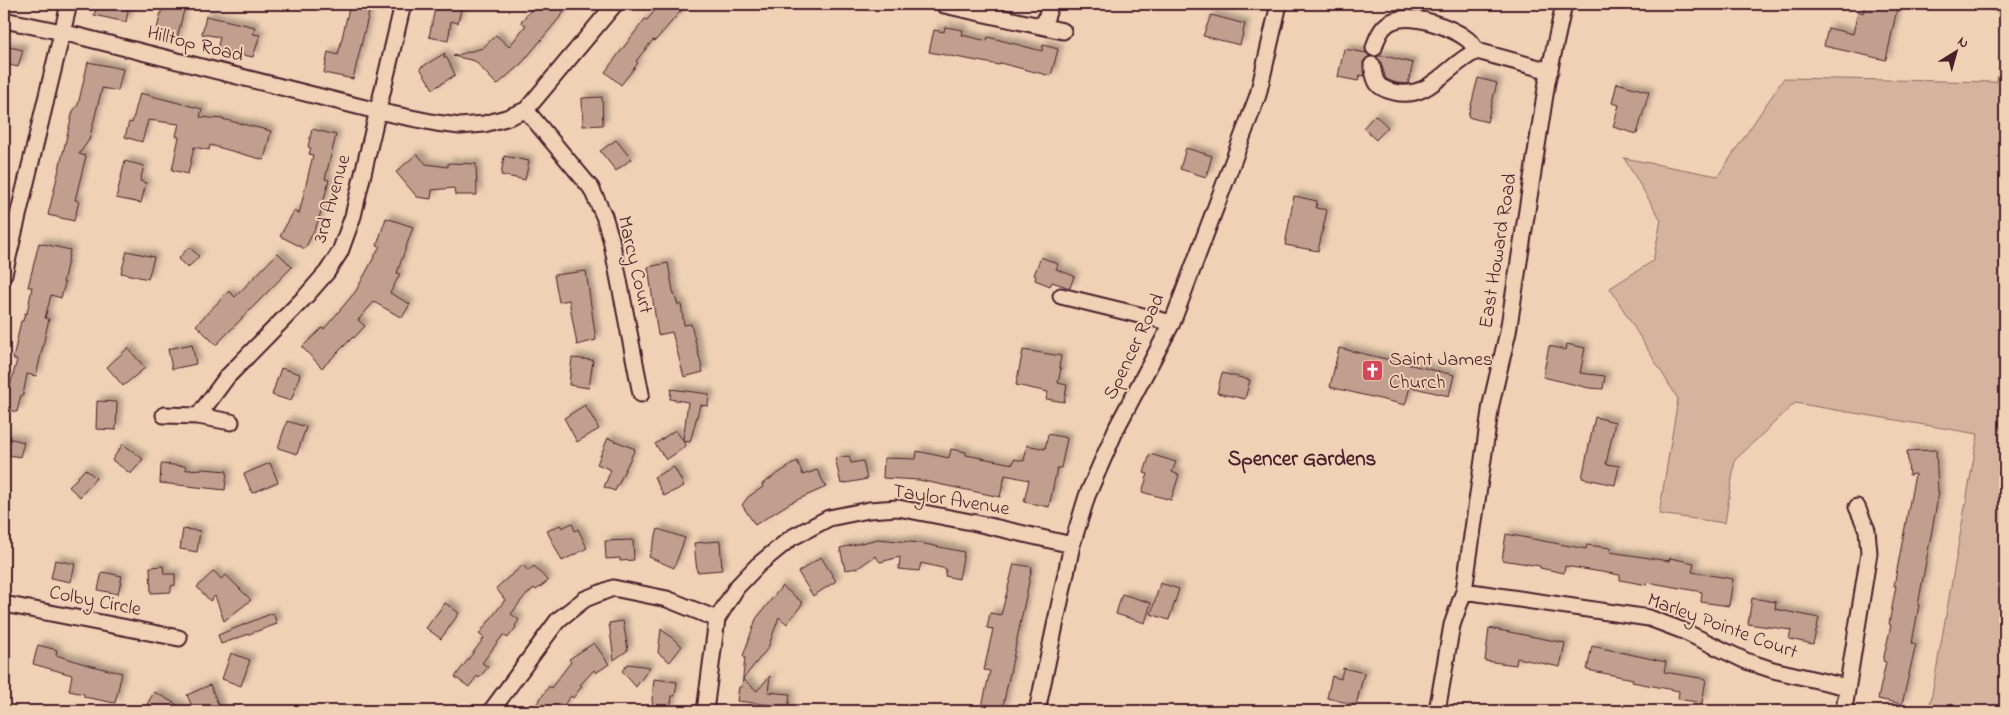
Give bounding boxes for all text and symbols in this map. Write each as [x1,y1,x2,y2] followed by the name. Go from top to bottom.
[144,19,246,71] street label: Hilltop Road
[1932,28,1982,78] north arrow
[1953,32,1973,54] text: N
[307,151,359,246] street label: 3rd Avenue
[1472,171,1526,331] street label: East Howard Road
[609,213,659,317] street label: Marcy Court
[1097,289,1173,405] street label: Spencer Road
[1389,346,1493,398] place label: Saint James Church
[1361,359,1385,383] church icon: Saint James Church
[1228,445,1377,475] district label: Spencer Gardens
[890,477,1012,525] street label: Taylor Avenue
[47,579,143,625] street label: Colby Circle
[1643,586,1802,668] street label: Marley Pointe Court

